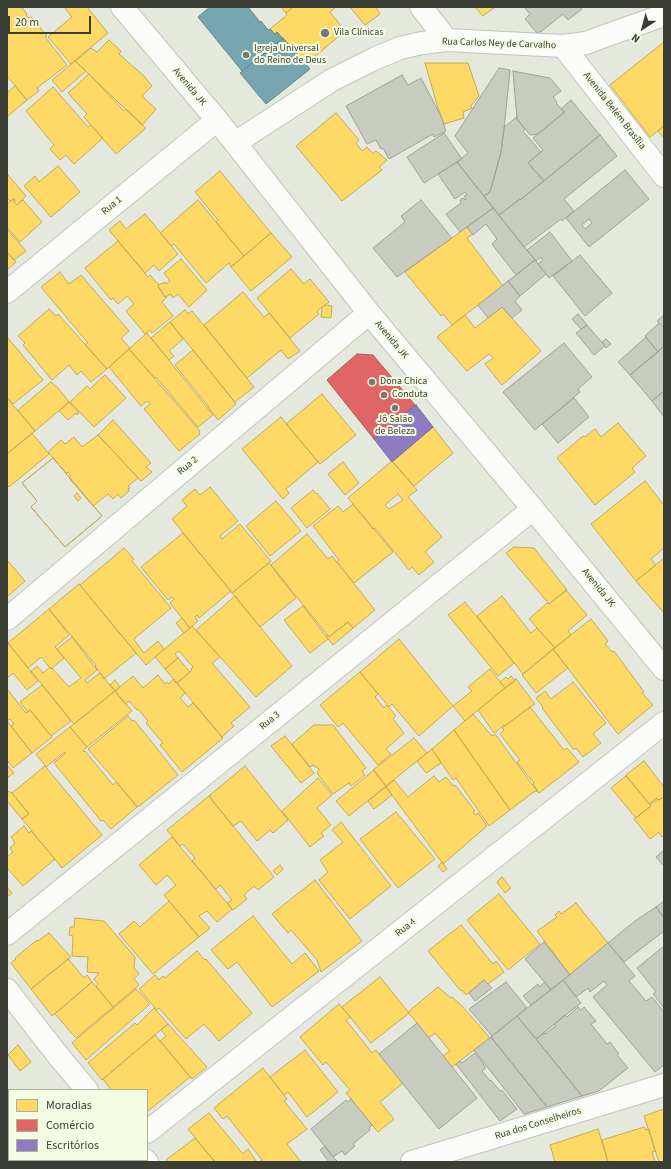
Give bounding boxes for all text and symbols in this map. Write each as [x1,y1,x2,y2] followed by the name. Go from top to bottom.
[10,8,93,34] scale bar
[623,8,663,48] north arrow
[15,14,39,31] text: 20 m
[319,27,331,39] marker: Vila Clínicas
[334,27,384,39] place label: Vila Clínicas
[628,30,643,46] text: N
[442,36,556,52] street label: Rua Carlos Ney de Carvalho
[254,43,326,66] place label: Igreja Universal do Reino de Deus
[241,50,251,60] marker: Igreja Universal do Reino de Deus
[170,66,208,108] street label: Avenida JK
[580,70,648,152] street label: Avenida Belém Brasília
[99,194,125,218] street label: Rua 1
[372,319,410,361] street label: Avenida JK
[380,376,427,388] place label: Dona Chica
[367,377,377,387] marker: Dona Chica
[392,389,428,401] place label: Conduta
[379,390,389,400] marker: Conduta
[390,403,400,413] marker: Jô Salão de Beleza
[375,414,415,438] place label: Jô Salão de Beleza
[175,454,201,478] street label: Rua 2
[579,566,617,610] street label: Avenida JK
[257,709,283,733] street label: Rua 3
[393,916,419,940] street label: Rua 4
[8,1089,148,1161] legend
[46,1097,92,1114] text: Moradias
[493,1105,583,1143] street label: Rua dos Conselheiros
[46,1117,94,1134] text: Comércio
[46,1137,99,1154] text: Escritórios

